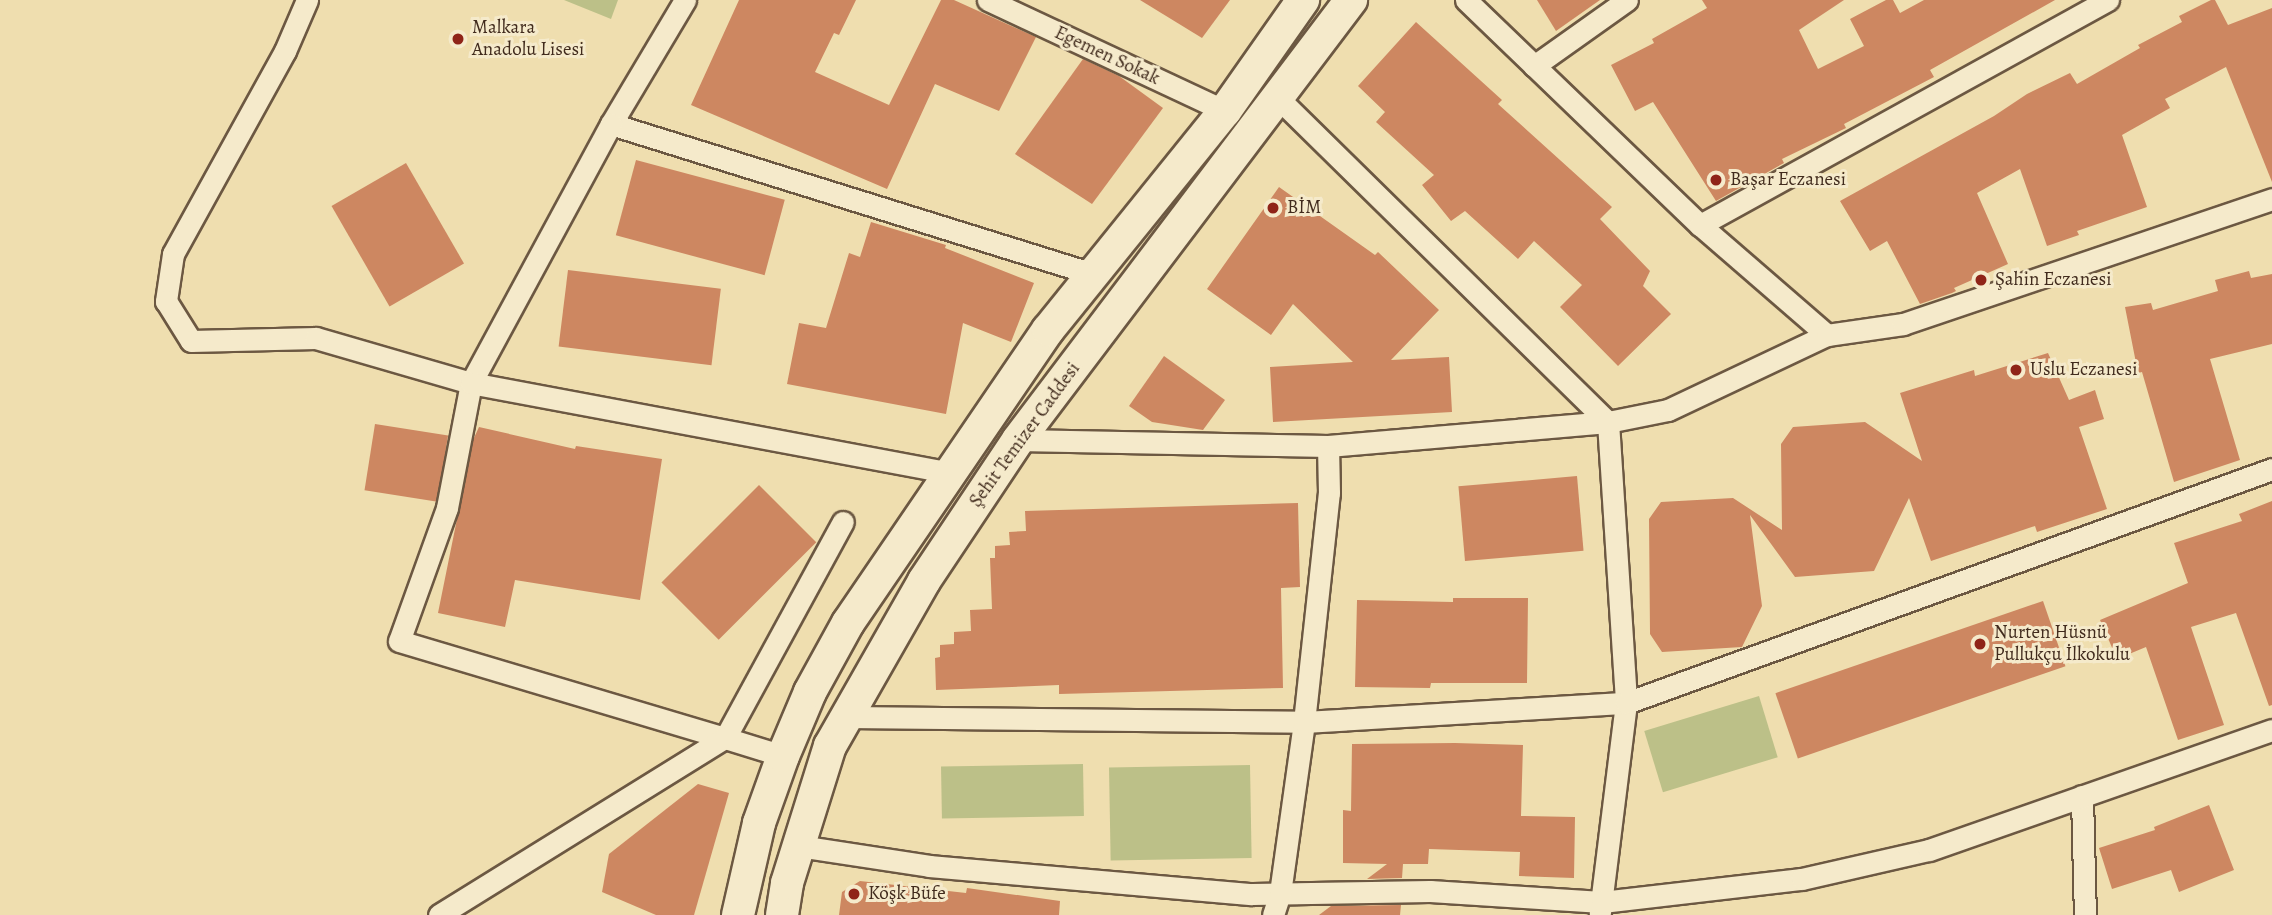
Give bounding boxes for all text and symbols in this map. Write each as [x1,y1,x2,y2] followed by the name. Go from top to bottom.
[472,17,584,61] place label: Malkara Anadolu Lisesi
[1051,22,1163,90] street label: Egemen Sokak
[450,31,466,47] marker: Malkara Anadolu Lisesi
[1730,169,1846,191] place label: Başar Eczanesi
[1708,172,1724,188] marker: Başar Eczanesi
[1287,197,1321,219] place label: BİM
[1265,200,1281,216] marker: BİM
[1995,269,2112,291] place label: Şahin Eczanesi
[1973,272,1989,288] marker: Şahin Eczanesi
[965,358,1085,512] street label: Şehit Temizer Caddesi
[2030,359,2138,381] place label: Uslu Eczanesi
[2008,362,2024,378] marker: Uslu Eczanesi
[1994,622,2130,666] place label: Nurten Hüsnü Pullukçu İlkokulu
[1972,636,1988,652] marker: Nurten Hüsnü Pullukçu İlkokulu
[868,883,946,905] place label: Köşk Büfe
[846,886,862,902] marker: Köşk Büfe

